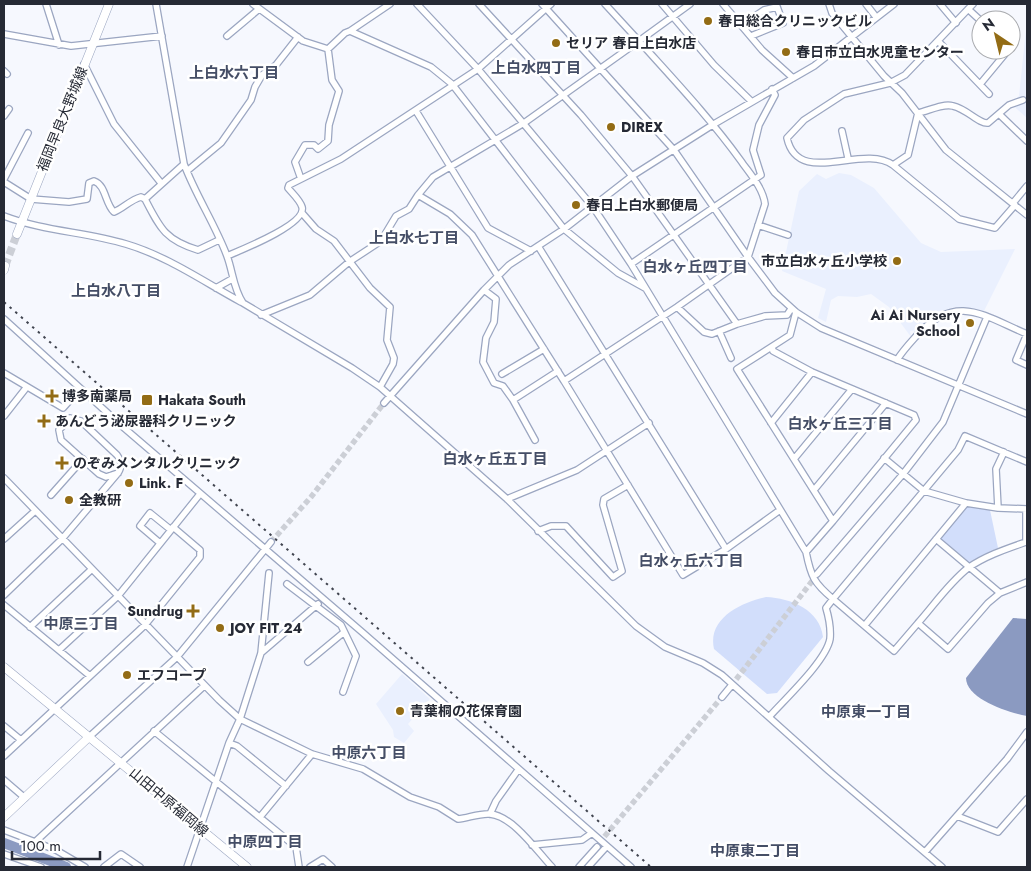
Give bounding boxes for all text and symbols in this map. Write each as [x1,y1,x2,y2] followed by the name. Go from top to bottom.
[971,10,1021,60] north arrow
[718,11,872,31] place label: 春日総合クリニックビル
[978,13,999,36] text: N
[702,15,714,27] marker: 春日総合クリニックビル
[566,33,696,53] place label: セリア 春日上白水店
[550,37,562,49] marker: セリア 春日上白水店
[796,42,964,62] place label: 春日市立白水児童センター
[780,46,792,58] marker: 春日市立白水児童センター
[491,57,581,79] district label: 上白水四丁目
[189,62,279,84] district label: 上白水六丁目
[32,63,92,175] street label: 福岡早良大野城線
[621,117,663,137] place label: DIREX
[605,121,617,133] marker: DIREX
[586,195,698,215] place label: 春日上白水郵便局
[570,199,582,211] marker: 春日上白水郵便局
[369,227,459,249] district label: 上白水七丁目
[761,251,887,271] place label: 市立白水ヶ丘小学校
[891,255,903,267] marker: 市立白水ヶ丘小学校
[642,256,748,278] district label: 白水ヶ丘四丁目
[71,280,161,302] district label: 上白水八丁目
[869,305,961,341] place label: Ai Ai Nursery School
[964,317,976,329] marker: Ai Ai Nursery School
[62,386,132,406] place label: 博多南薬局
[46,390,58,402] marker: 博多南薬局
[158,390,246,410] place label: Hakata South
[140,393,154,407] marker: Hakata South
[55,411,237,431] place label: あんどう泌尿器科クリニック
[787,413,893,435] district label: 白水ヶ丘三丁目
[37,414,51,428] marker: あんどう泌尿器科クリニック
[442,448,548,470] district label: 白水ヶ丘五丁目
[73,453,241,473] place label: のぞみメンタルクリニック
[55,456,69,470] marker: のぞみメンタルクリニック
[139,473,183,493] place label: Link. F
[123,477,135,489] marker: Link. F
[79,490,121,510] place label: 全教研
[63,494,75,506] marker: 全教研
[638,550,744,572] district label: 白水ヶ丘六丁目
[127,601,183,621] place label: Sundrug
[187,605,199,617] marker: Sundrug
[43,613,119,635] district label: 中原三丁目
[227,618,303,638] place label: JOY FIT 24
[214,622,226,634] marker: JOY FIT 24
[137,665,206,685] place label: エフコープ
[121,669,133,681] marker: エフコープ
[410,701,522,721] place label: 青葉桐の花保育園
[821,701,911,723] district label: 中原東一丁目
[394,705,406,717] marker: 青葉桐の花保育園
[331,742,407,764] district label: 中原六丁目
[125,763,213,841] street label: 山田中原福岡線
[12,828,100,860] scale bar
[227,831,303,853] district label: 中原四丁目
[20,835,61,857] text: 100 m
[710,840,800,862] district label: 中原東二丁目

